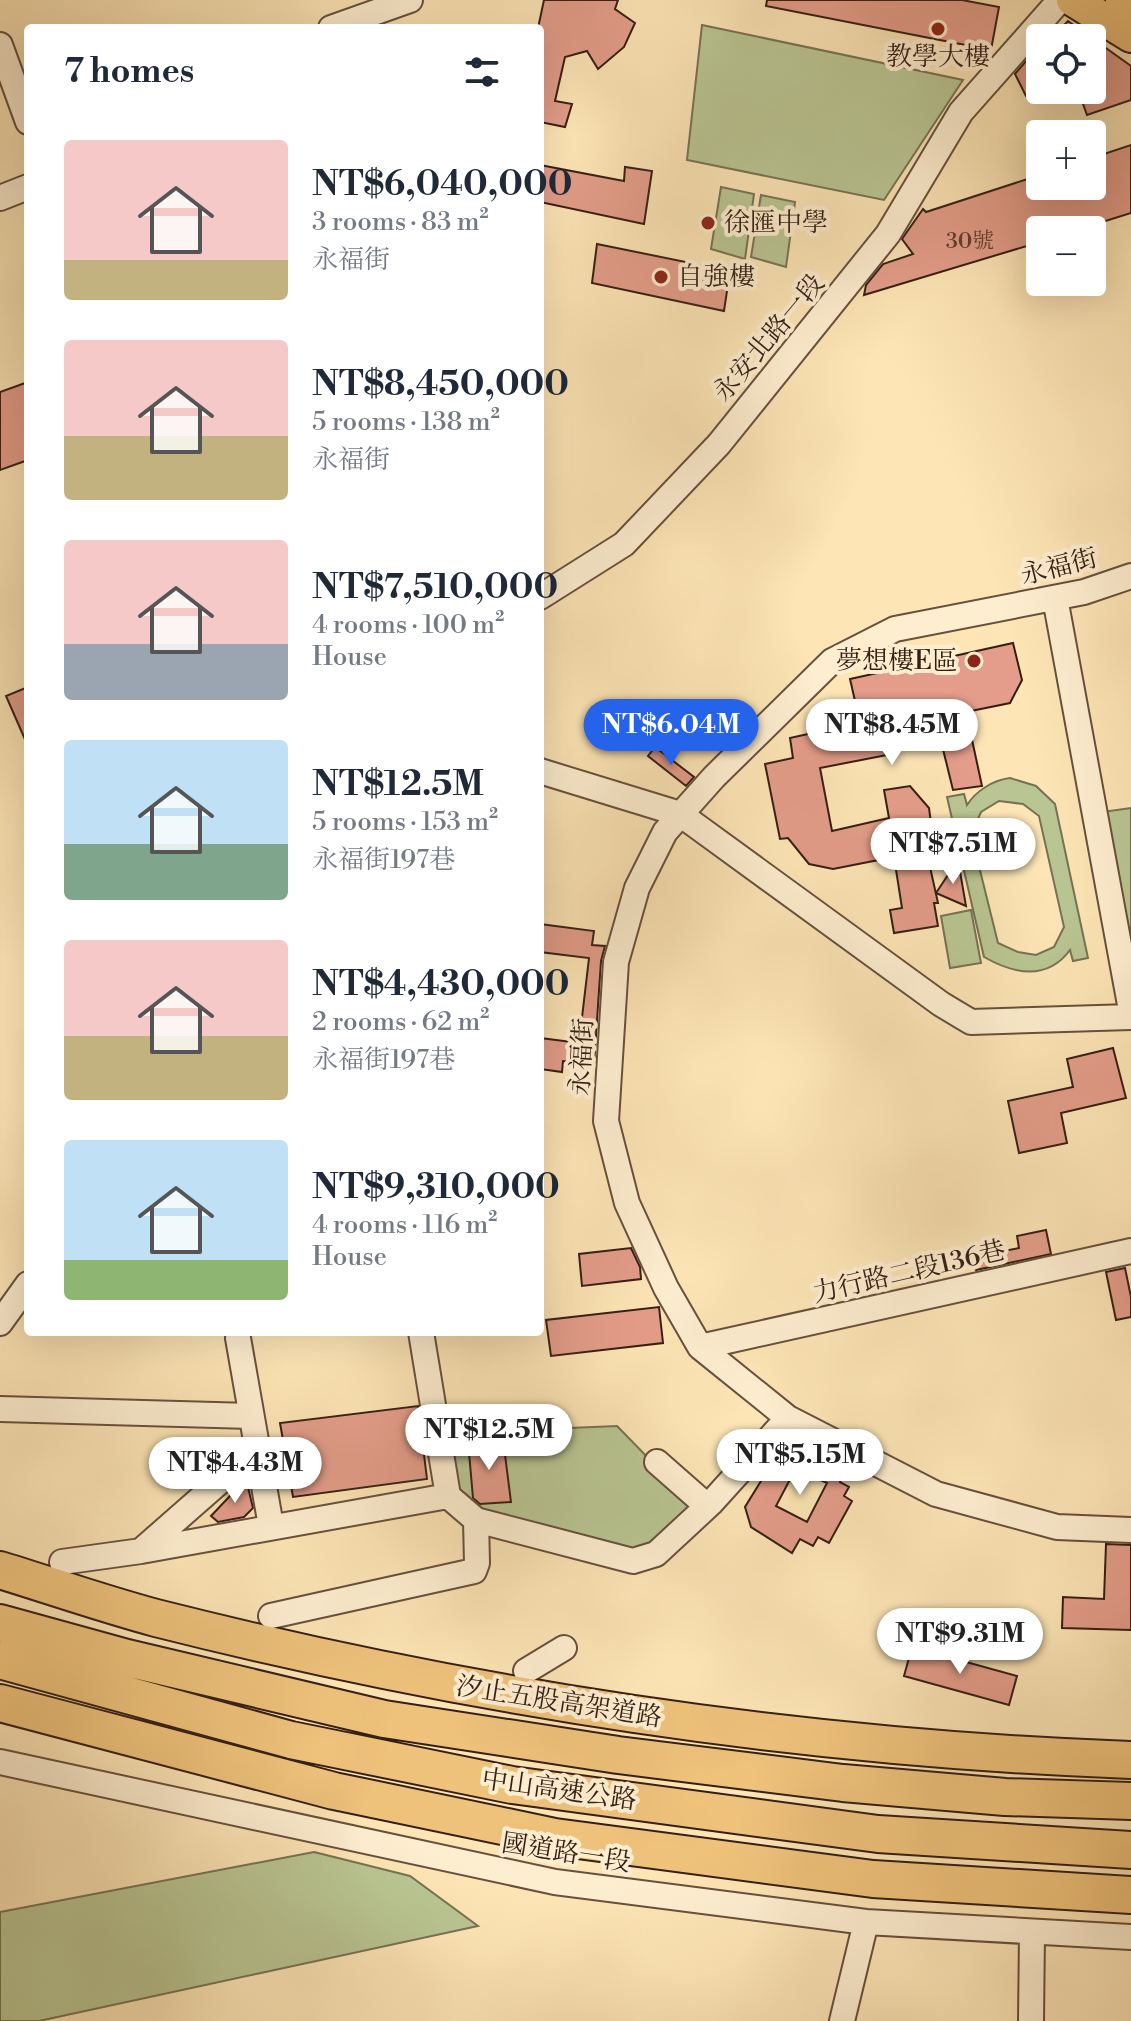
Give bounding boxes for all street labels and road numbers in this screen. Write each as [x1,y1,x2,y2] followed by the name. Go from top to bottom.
[707,268,831,408] street label: 永安北路一段
[1017,542,1101,592] street label: 永福街
[564,1017,600,1097] street label: 永福街
[809,1234,1009,1310] street label: 力行路二段136巷
[454,1670,664,1734] street label: 汐止五股高架道路
[480,1763,638,1817] street label: 中山高速公路
[499,1827,633,1879] street label: 國道路一段

